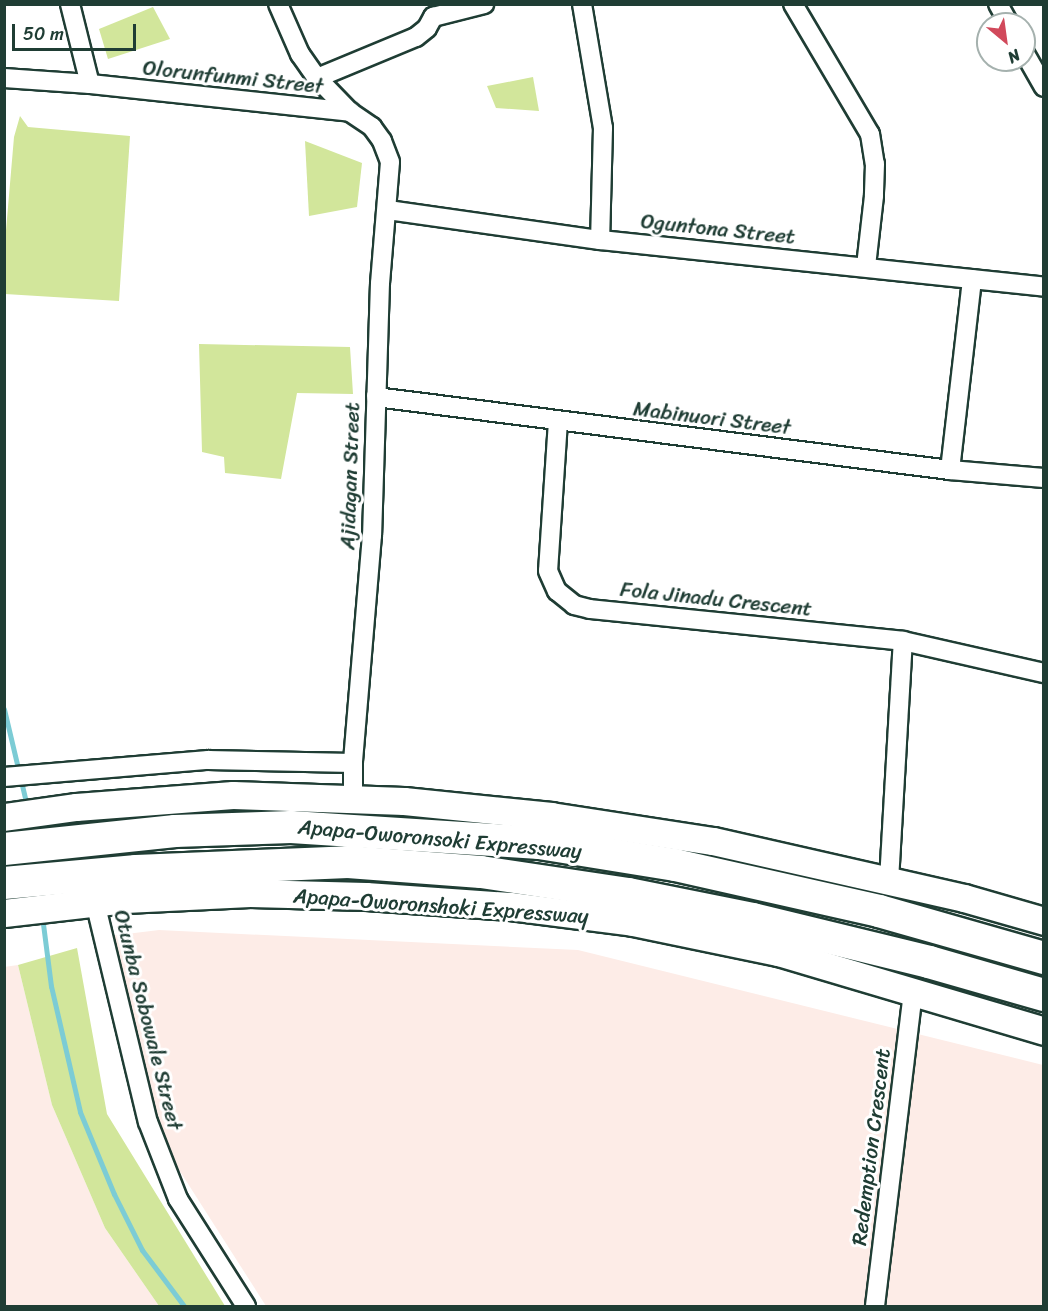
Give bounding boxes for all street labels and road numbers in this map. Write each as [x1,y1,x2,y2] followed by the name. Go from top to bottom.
[141,55,325,99] street label: Olorunfunmi Street
[640,208,796,250] street label: Oguntona Street
[631,396,793,440] street label: Mabinuori Street
[335,402,365,550] street label: Ajidagan Street
[619,576,813,622] street label: Fola Jinadu Crescent
[297,814,583,864] street label: Apapa-Oworonsoki Expressway
[292,883,590,929] street label: Apapa-Oworonshoki Expressway
[108,907,188,1133] street label: Otunba Sobowale Street
[846,1047,896,1247] street label: Redemption Crescent

